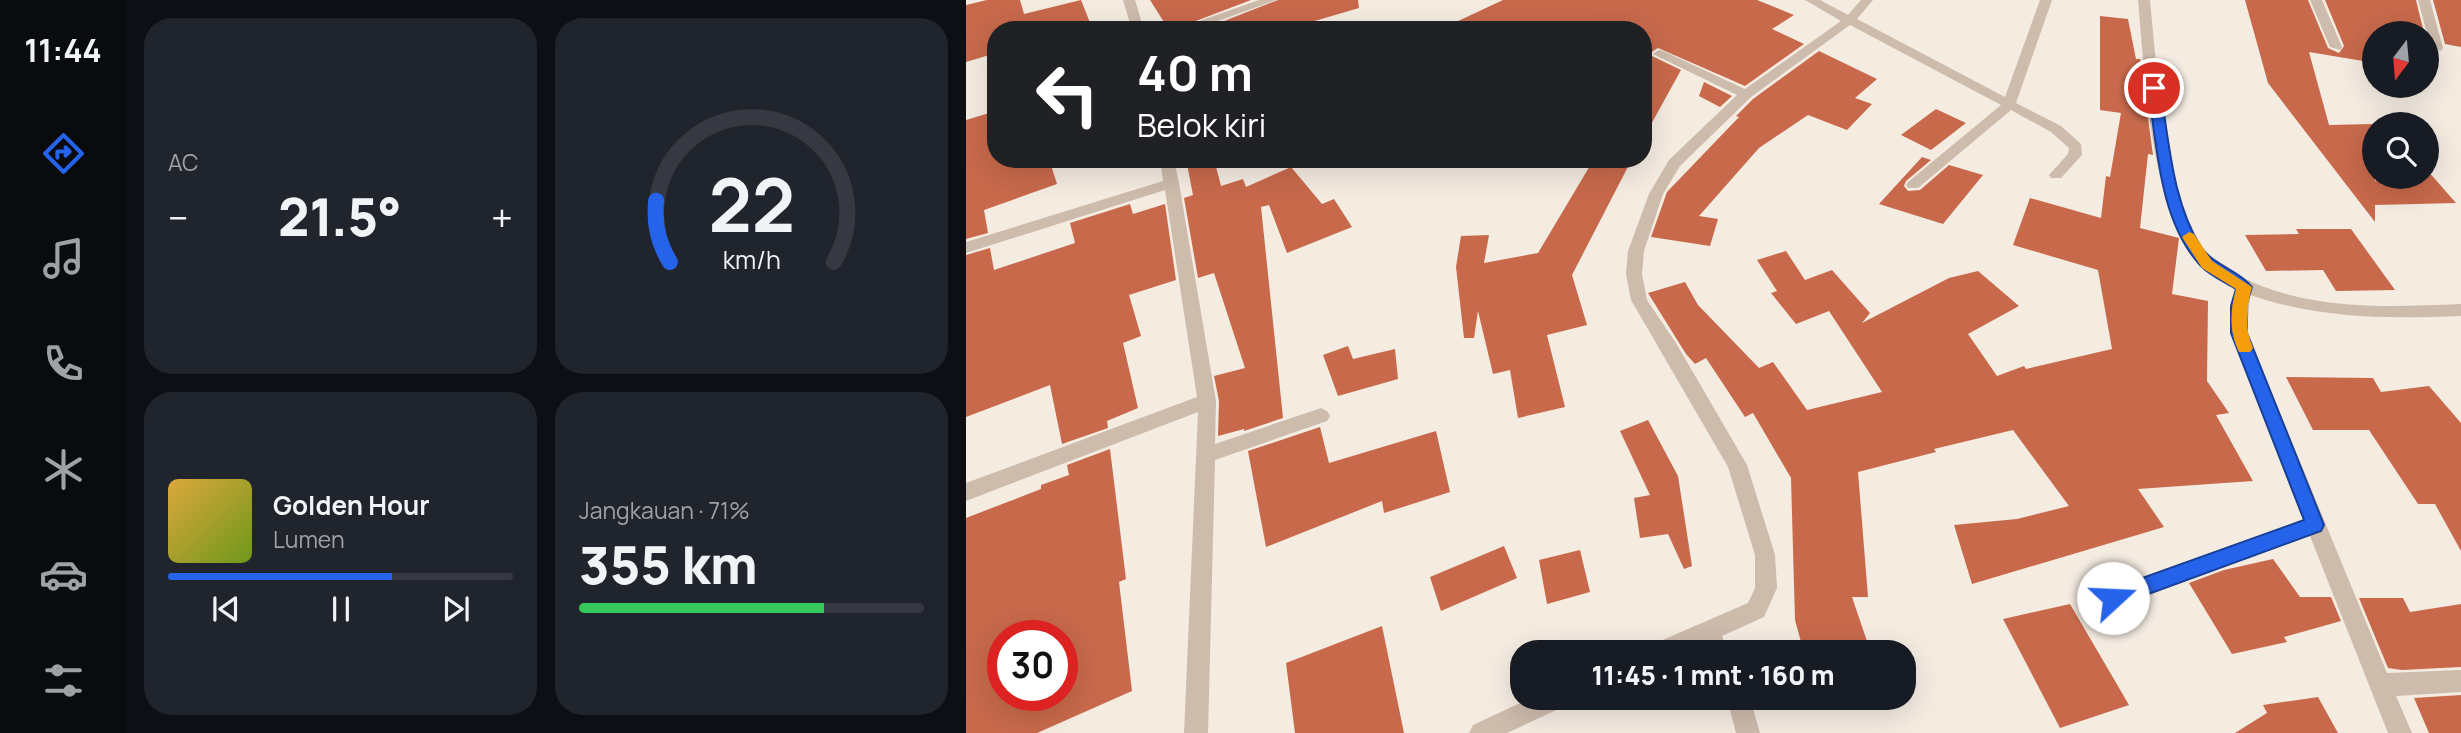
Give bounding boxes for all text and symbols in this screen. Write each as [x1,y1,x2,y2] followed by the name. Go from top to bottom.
[2362,21,2440,98] north arrow
[2362,21,2439,189] map controls
[24,28,102,72] text: 11:44
[1137,39,1253,106] text: 40 m
[1022,49,1113,140] icon: left
[2124,58,2184,118] pin
[2135,69,2173,107] icon: arrive
[1137,103,1266,147] text: Belok kiri
[2362,112,2439,189] button: search
[39,129,88,178] icon: directions
[168,146,199,178] text: AC
[708,154,795,254] text: 22
[278,181,402,252] text: 21.5°
[168,191,189,243] text: −
[491,191,513,243] text: +
[39,234,88,283] icon: music
[722,242,781,277] text: km/h
[39,339,88,388] icon: phone
[39,445,88,494] icon: climate
[273,487,430,523] text: Golden Hour
[579,494,750,526] text: Jangkauan · 71%
[273,523,345,555] text: Lumen
[579,529,758,600] text: 355 km
[39,550,88,599] icon: car
[2076,561,2150,635] position arrow
[207,590,245,628] icon: previous
[322,590,360,628] icon: pause
[437,590,475,628] icon: next
[987,620,1078,711] speed limit sign: 30
[39,656,88,705] icon: filters
[1592,657,1834,693] text: 11:45 · 1 mnt · 160 m

